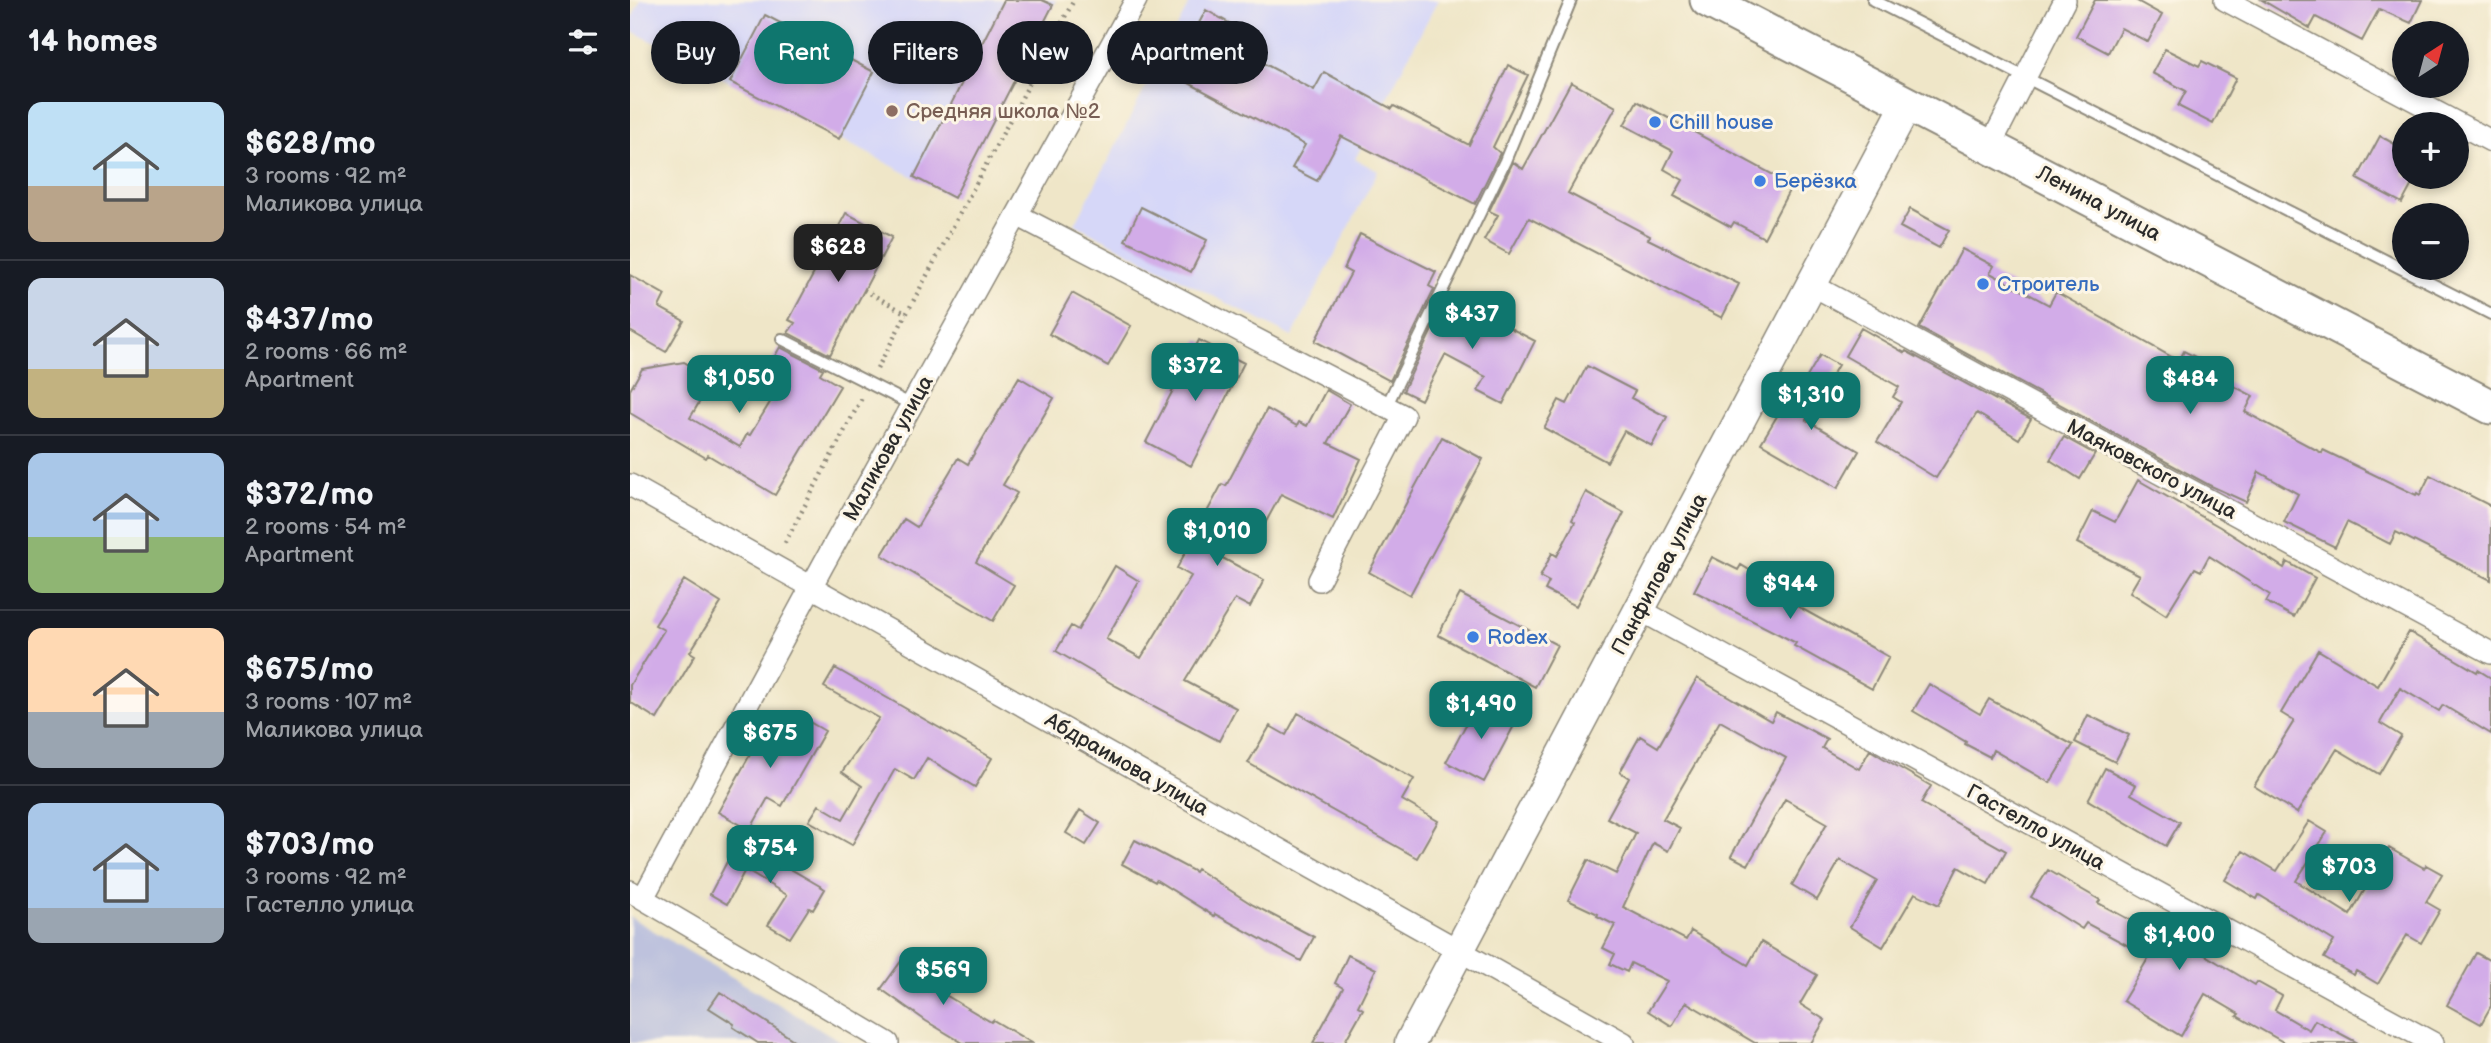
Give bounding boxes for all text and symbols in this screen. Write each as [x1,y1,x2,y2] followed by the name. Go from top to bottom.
[651,21,740,84] chip: Buy
[754,21,854,84] chip: Rent
[868,21,983,84] chip: Filters
[997,21,1093,84] chip: New
[1107,21,1268,84] chip: Apartment
[2392,21,2469,98] north arrow
[2392,21,2469,280] map controls
[564,23,602,61] icon: filters
[28,24,157,60] text: 14 homes
[906,99,1101,124] place label: Средняя школа №2
[884,103,900,119] marker: Средняя школа №2
[1669,110,1773,135] place label: Chill house
[2392,112,2469,189] button: +
[1647,114,1663,130] marker: Chill house
[245,126,376,162] text: $628/mo
[84,130,168,214] icon: home
[2032,160,2166,247] street label: Ленина улица
[245,162,407,190] text: 3 rooms · 92 m²
[1774,169,1858,194] place label: Берёзка
[1752,173,1768,189] marker: Берёзка
[245,190,423,218] text: Маликова улица
[2392,203,2469,280] button: −
[797,224,879,284] pin: $628
[810,233,866,261] text: $628
[1997,272,2100,297] place label: Строитель
[1975,276,1991,292] marker: Строитель
[1431,292,1513,351] pin: $437
[1445,300,1499,328] text: $437
[245,302,373,338] text: $437/mo
[84,306,168,390] icon: home
[245,338,407,366] text: 2 rooms · 66 m²
[1154,344,1236,403] pin: $372
[1167,352,1223,380] text: $372
[682,356,796,415] pin: $1,050
[2149,356,2231,416] pin: $484
[703,364,775,392] text: $1,050
[2162,365,2218,393] text: $484
[245,366,354,394] text: Apartment
[838,371,939,525] street label: Маликова улица
[1754,372,1868,432] pin: $1,310
[1777,381,1845,409] text: $1,310
[2062,414,2242,525] street label: Маяковского улица
[245,477,374,513] text: $372/mo
[84,481,168,565] icon: home
[1606,489,1713,659] street label: Панфилова улица
[1160,508,1274,568] pin: $1,010
[245,513,407,541] text: 2 rooms · 54 m²
[1183,517,1251,545] text: $1,010
[245,541,354,569] text: Apartment
[1749,562,1831,621] pin: $944
[1762,570,1818,598] text: $944
[1487,625,1548,650] place label: Rodex
[1465,629,1481,645] marker: Rodex
[245,652,374,688] text: $675/mo
[84,656,168,740] icon: home
[1424,682,1538,741] pin: $1,490
[245,688,412,716] text: 3 rooms · 107 m²
[1445,690,1517,718] text: $1,490
[1040,707,1214,822] street label: Абдраимова улица
[729,710,811,770] pin: $675
[245,716,423,744] text: Маликова улица
[742,719,798,747] text: $675
[1962,779,2110,876] street label: Гастелло улица
[729,826,811,885] pin: $754
[245,827,374,863] text: $703/mo
[84,831,168,915] icon: home
[743,834,797,862] text: $754
[2308,844,2390,904] pin: $703
[2321,853,2377,881] text: $703
[245,863,407,891] text: 3 rooms · 92 m²
[245,891,414,919] text: Гастелло улица
[2122,912,2236,972] pin: $1,400
[2143,921,2215,949] text: $1,400
[902,948,984,1007] pin: $569
[915,956,971,984] text: $569

